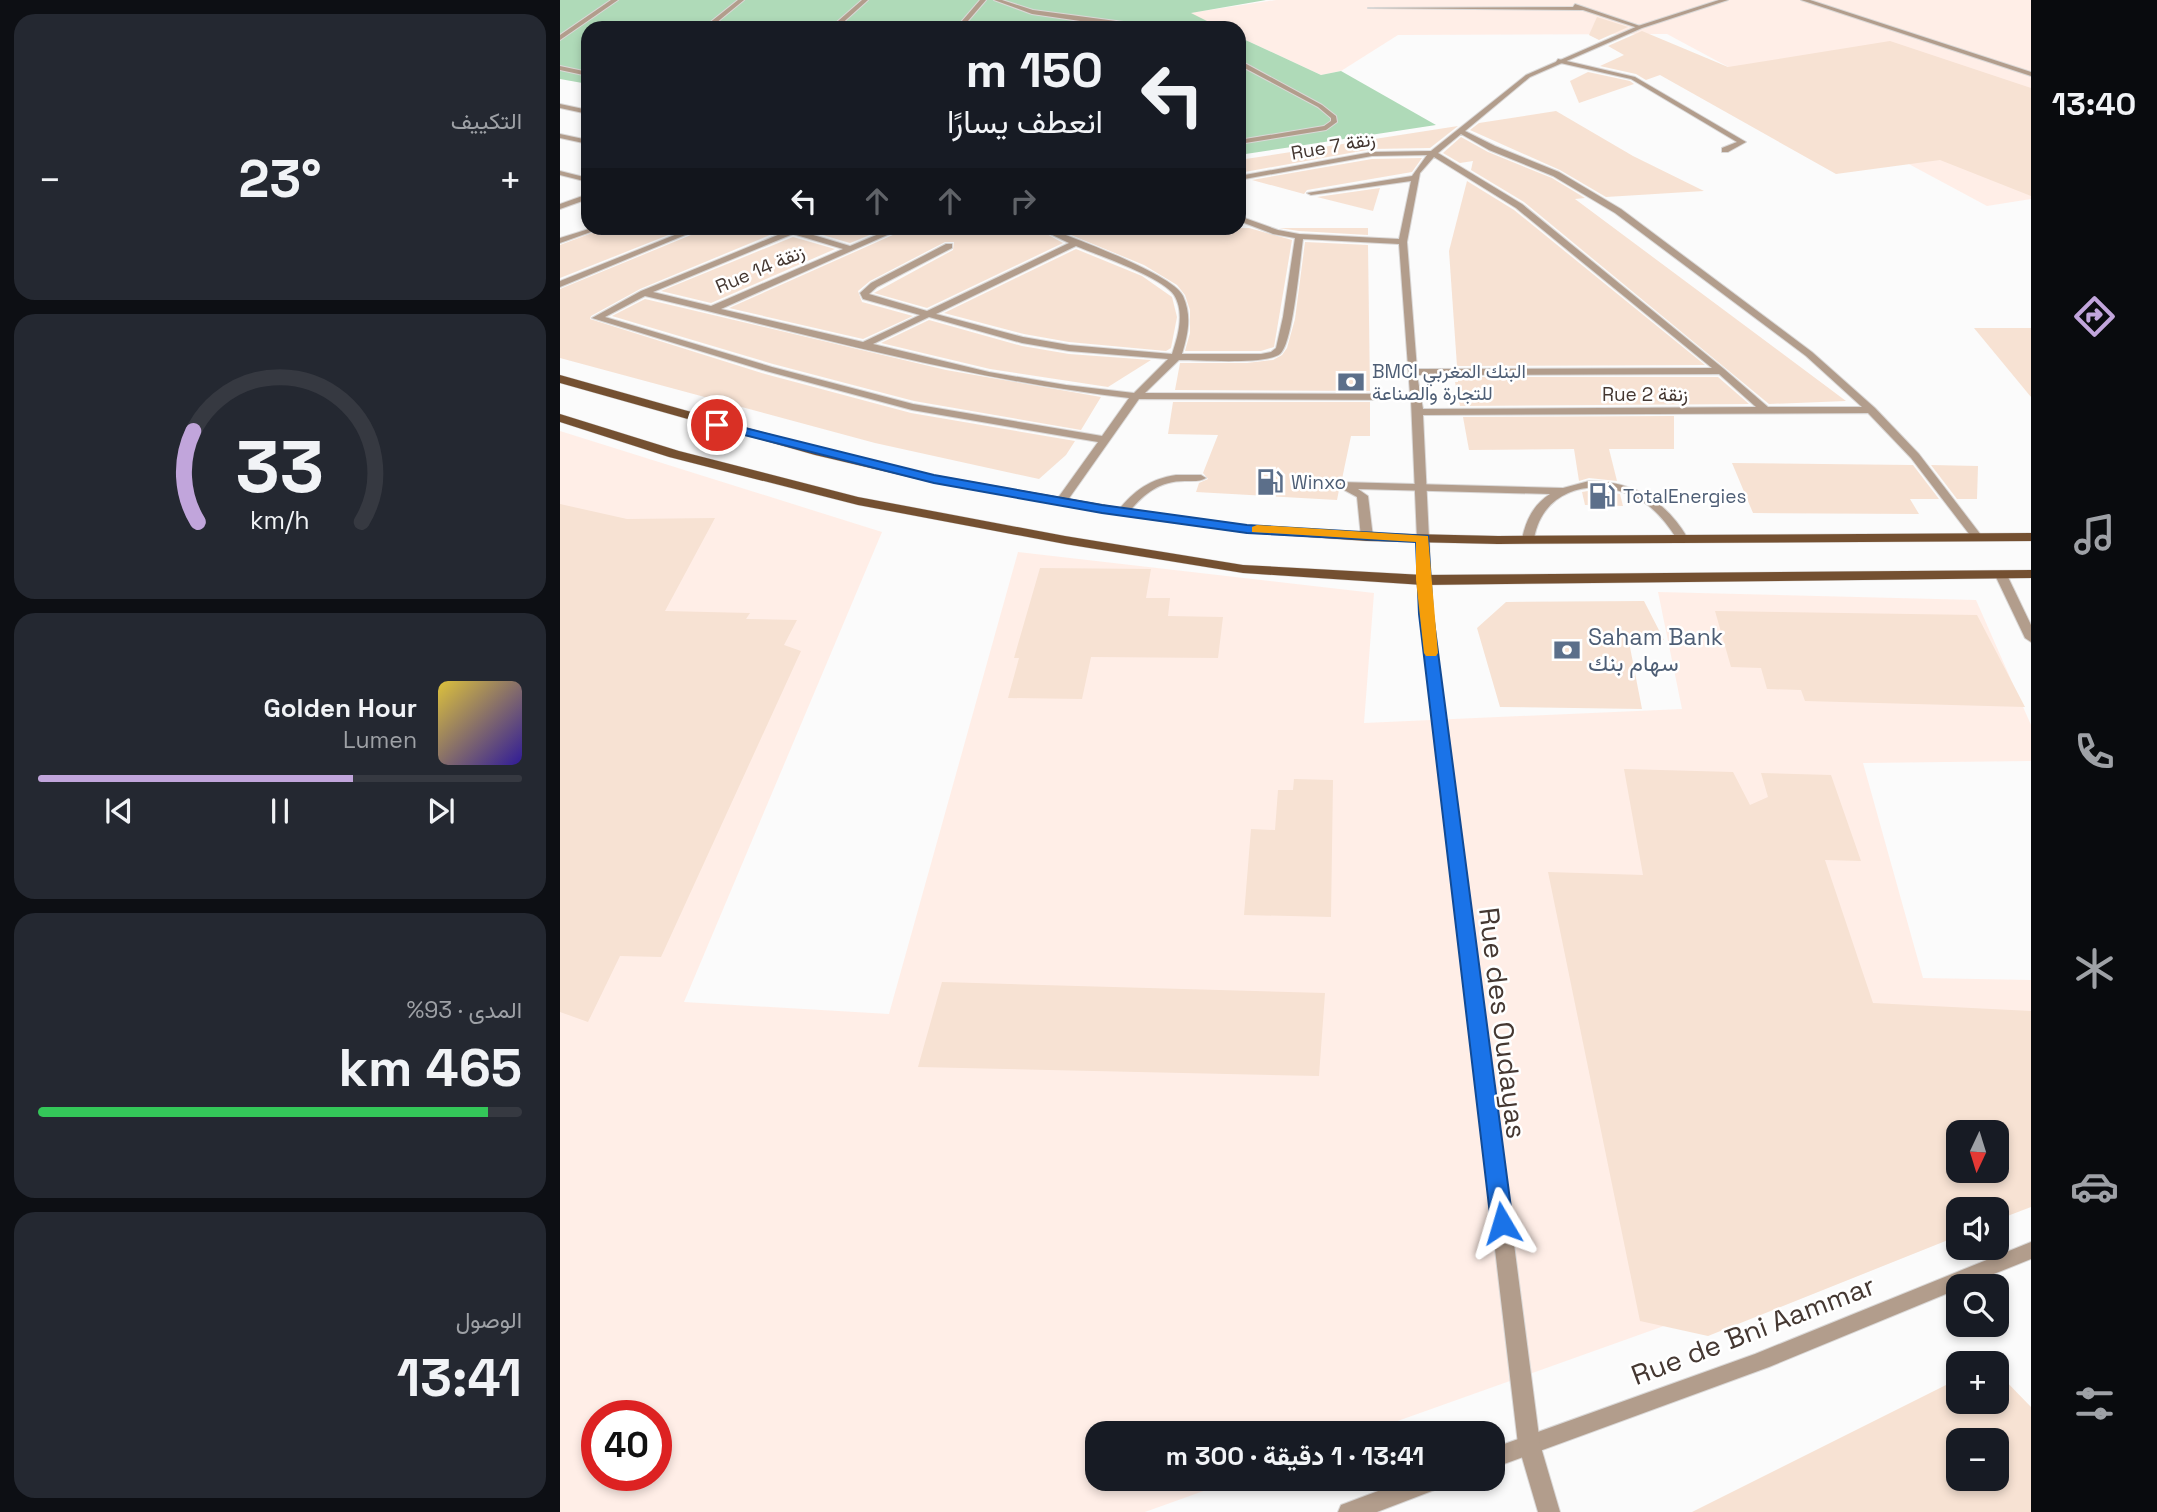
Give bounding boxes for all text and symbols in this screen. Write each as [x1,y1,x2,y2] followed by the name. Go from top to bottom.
[965,39,1103,101] text: 150 m
[1127,49,1218,140] icon: left
[2052,84,2136,124] text: 13:40
[947,102,1103,142] text: انعطف يسارًا
[451,106,522,136] text: التكييف
[1289,126,1377,166] street label: Rue 7 زنقة
[239,146,322,212] text: 23°
[38,156,62,204] text: −
[498,156,522,204] text: +
[785,182,823,220] icon: left
[858,182,896,220] icon: ahead
[931,182,969,220] icon: ahead
[1004,182,1042,220] icon: right
[712,239,808,299] street label: Rue 14 زنقة
[2070,292,2119,341] icon: directions
[1372,359,1526,406] place label: BMCI البنك المغربي للتجارة والصناعة
[1336,367,1366,397] bank icon: BMCI البنك المغربي للتجارة والصناعة
[1602,382,1688,407] street label: Rue 2 زنقة
[687,395,747,455] pin
[698,406,736,444] icon: arrive
[236,421,324,514] text: 33
[1255,467,1285,497] fuel station icon: Winxo
[1291,470,1346,495] place label: Winxo
[1587,481,1617,511] fuel station icon: TotalEnergies
[1623,484,1746,509] place label: TotalEnergies
[250,504,310,536] text: km/h
[2070,510,2119,559] icon: music
[1588,622,1723,678] place label: Saham Bank سهام بنك
[1552,635,1582,665] bank icon: Saham Bank سهام بنك
[263,691,417,725] text: Golden Hour
[343,725,417,755] text: Lumen
[2070,727,2119,776] icon: phone
[100,792,138,830] icon: previous
[261,792,299,830] icon: pause
[422,792,460,830] icon: next
[1471,905,1535,1141] street label: Rue des Oudayas
[2070,944,2119,993] icon: climate
[407,995,522,1025] text: المدى · 93%
[339,1035,522,1101] text: 465 km
[1946,1120,2009,1183] north arrow
[1946,1120,2009,1491] map controls
[2070,1162,2119,1211] icon: car
[1465,1186,1539,1260] position arrow
[1946,1197,2009,1260] button: sound
[1626,1267,1880,1393] street label: Rue de Bni Aammar
[1946,1274,2009,1337] button: search
[456,1305,522,1335] text: الوصول
[397,1345,522,1411] text: 13:41
[1946,1351,2009,1414] button: +
[2070,1379,2119,1428] icon: filters
[581,1400,672,1491] speed limit sign: 40
[1946,1428,2009,1491] button: −
[1166,1439,1424,1473] text: 13:41 · 1 دقيقة · 300 m

